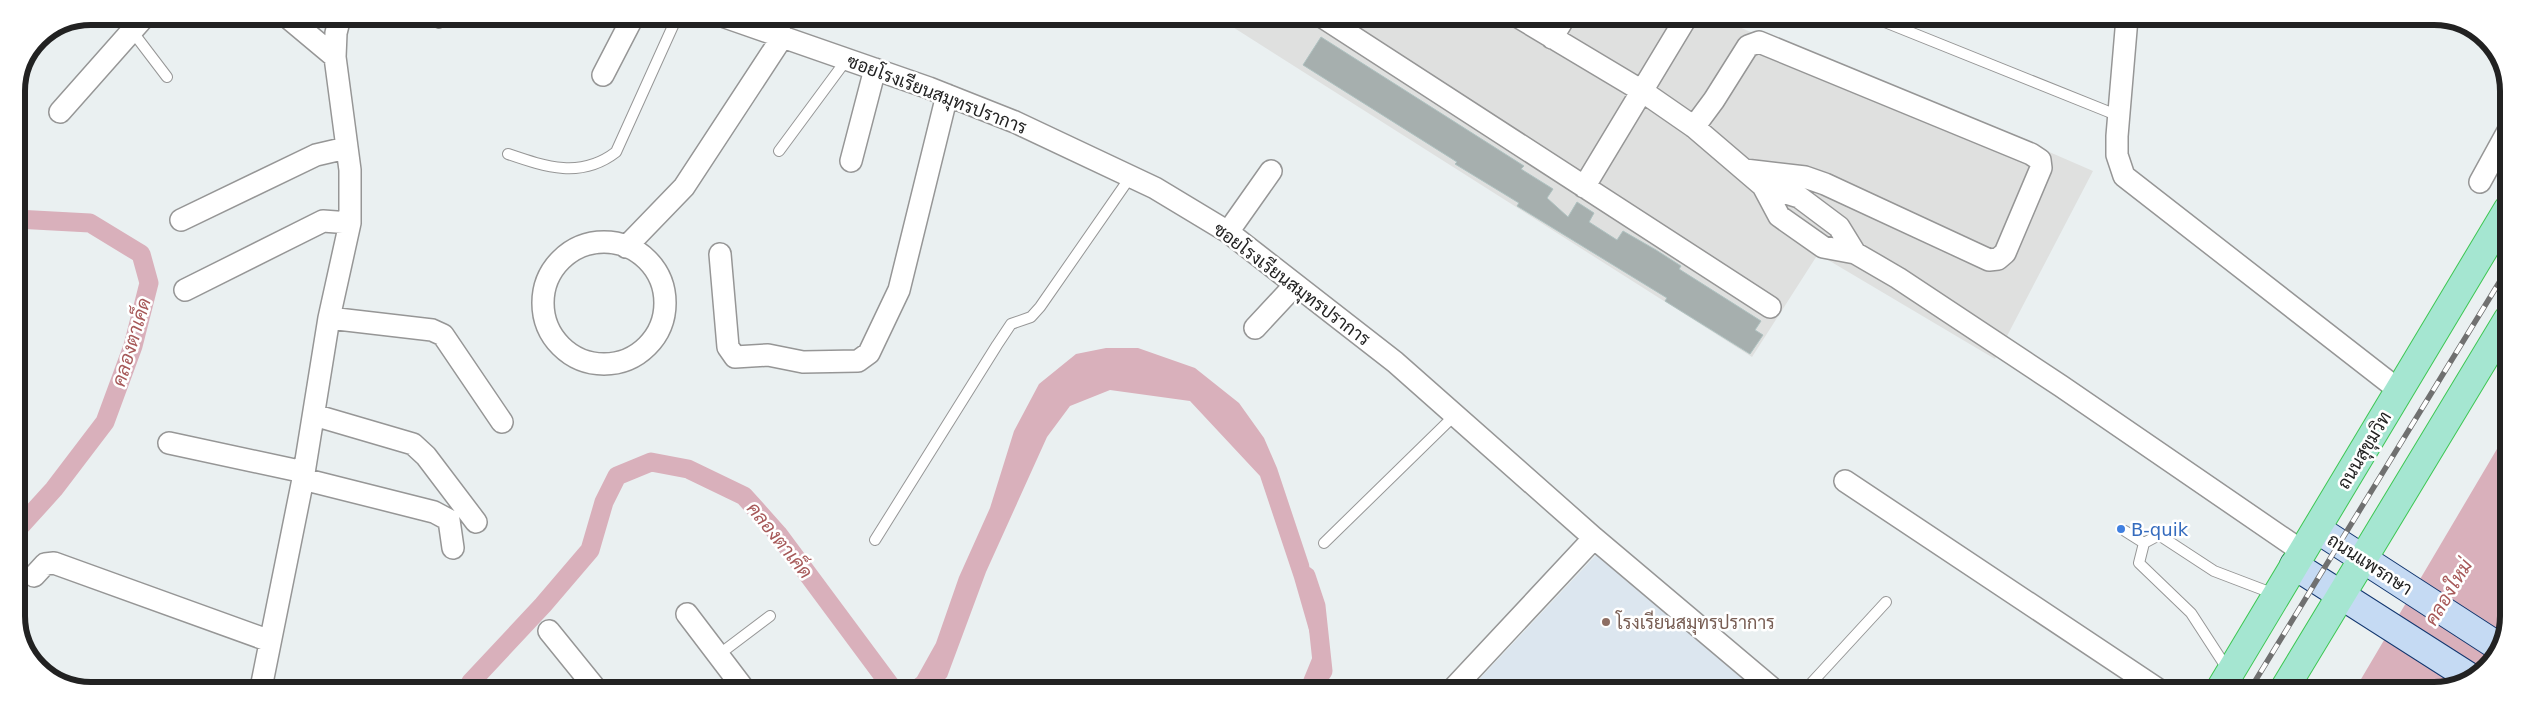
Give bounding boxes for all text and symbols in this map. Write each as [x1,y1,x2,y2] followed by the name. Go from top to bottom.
[843,48,1031,140] street label: ซอยโรงเรียนสมุทรปราการ
[1208,217,1376,352] street label: ซอยโรงเรียนสมุทรปราการ
[105,294,155,389] water label: คลองตาเค็ด
[2333,407,2397,494] street label: ถนนสุขุมวิท
[743,496,819,583] water label: คลองตาเค็ด
[2131,519,2189,540] place label: B-quik
[2115,523,2127,535] marker: B-quik
[2324,529,2416,599] street label: ถนนแพรกษา
[2419,554,2477,629] water label: คลองใหม่
[1615,610,1775,635] place label: โรงเรียนสมุทรปราการ
[1600,616,1612,628] marker: โรงเรียนสมุทรปราการ

